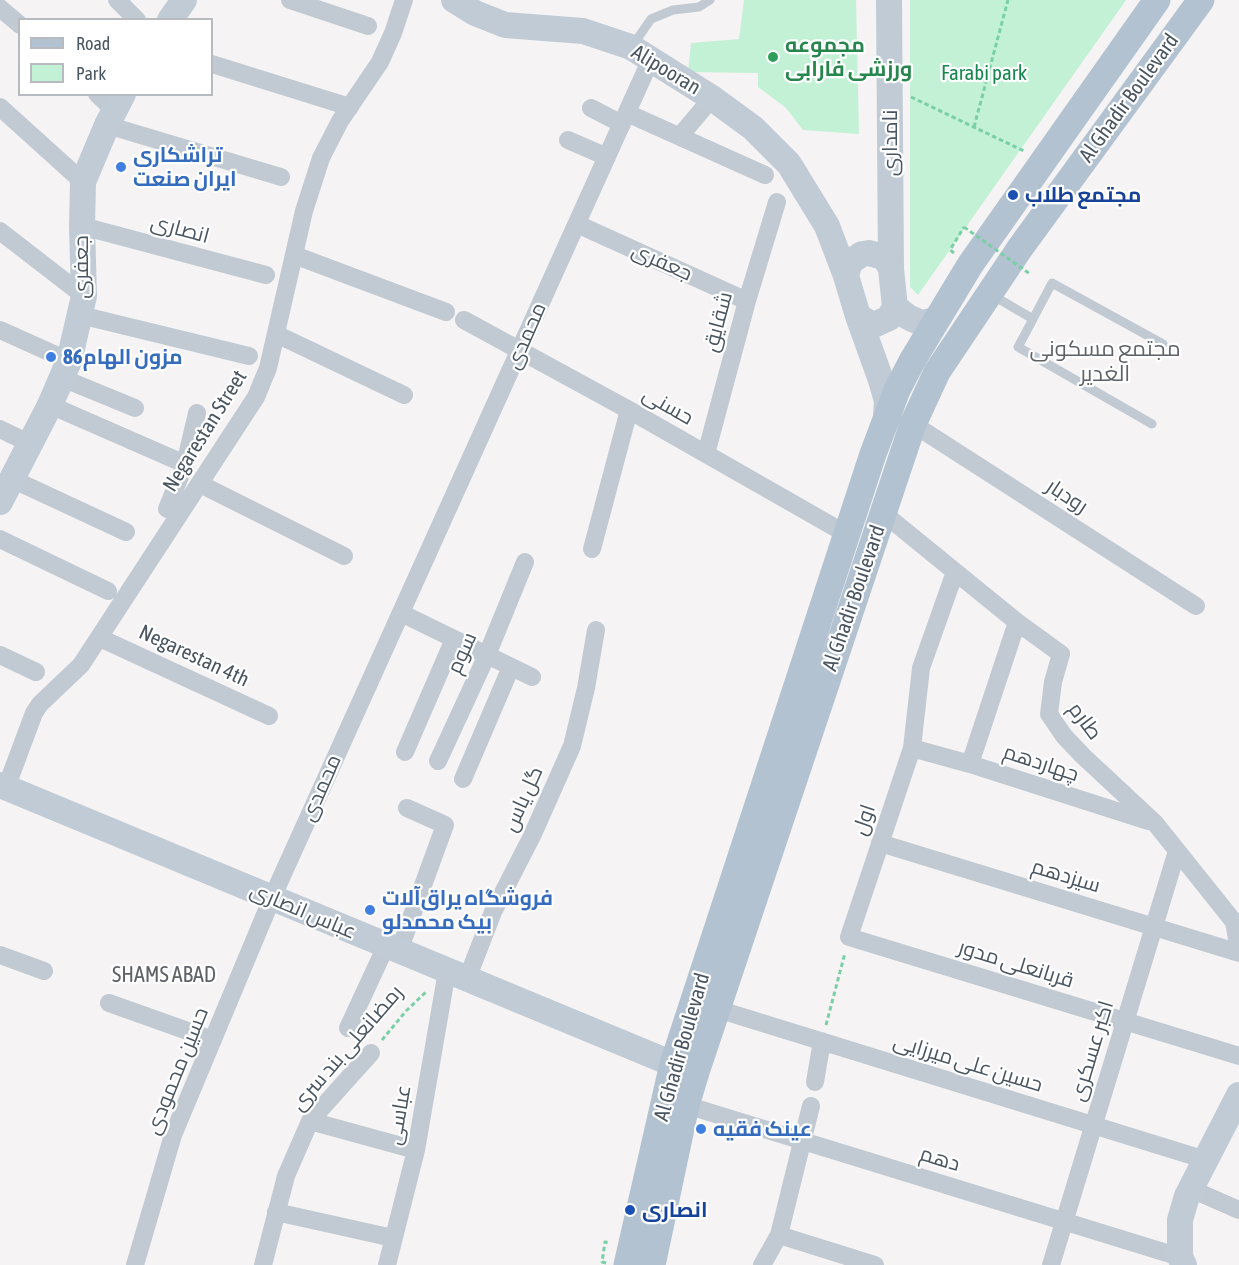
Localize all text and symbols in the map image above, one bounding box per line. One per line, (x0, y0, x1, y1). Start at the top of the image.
legend (18, 18, 213, 96)
street label: Al Ghadir Boulevard (1074, 29, 1184, 167)
place label: مجموعه ورزشی فارابی (785, 32, 912, 82)
text: Road (76, 33, 110, 54)
street label: Alipooran (627, 40, 705, 100)
marker: مجموعه ورزشی فارابی (766, 50, 780, 64)
park label: Farabi park (941, 60, 1027, 86)
text: Park (76, 63, 106, 84)
street label: نامداری (877, 110, 903, 176)
place label: تراشکاری ایران صنعت (133, 142, 236, 192)
marker: تراشکاری ایران صنعت (114, 160, 128, 174)
place label: مجتمع طلاب (1025, 182, 1141, 208)
marker: مجتمع طلاب (1006, 188, 1020, 202)
street label: انصاری (148, 209, 212, 249)
street label: جعفری (68, 235, 94, 299)
street label: جعفری (628, 238, 696, 286)
street label: شقایق (698, 289, 738, 355)
street label: محمدی (500, 299, 552, 373)
district label: مجتمع مسکونی الغدیر (1029, 336, 1181, 388)
place label: مزون الهام86 (63, 344, 183, 370)
marker: مزون الهام86 (44, 350, 58, 364)
street label: Negarestan Street (158, 366, 252, 496)
street label: حسنی (638, 381, 698, 431)
street label: رودبار (1042, 473, 1092, 519)
street label: Al Ghadir Boulevard (817, 522, 891, 674)
street label: Negarestan 4th (135, 620, 253, 692)
street label: سوم (442, 628, 482, 678)
street label: طارم (1063, 697, 1107, 745)
street label: چهاردهم (1000, 739, 1082, 787)
street label: محمدی (295, 751, 347, 825)
street label: گل یاس (497, 762, 549, 836)
street label: اول (847, 801, 881, 839)
street label: سیزدهم (1029, 854, 1103, 898)
street label: عباس انصاری (246, 877, 360, 945)
place label: فروشگاه یراق‌آلات بیک محمدلو (382, 885, 553, 935)
marker: فروشگاه یراق‌آلات بیک محمدلو (363, 903, 377, 917)
street label: قربانعلی مدور (955, 934, 1077, 994)
district label: SHAMS ABAD (104, 962, 224, 988)
street label: Al Ghadir Boulevard (649, 970, 715, 1124)
street label: رمضانعلی بند سری (286, 980, 408, 1116)
street label: اکبر عسکری (1065, 998, 1119, 1104)
street label: حسین محمودی (140, 1004, 214, 1138)
street label: حسین علی میرزایی (890, 1028, 1046, 1098)
street label: عباسی (381, 1083, 417, 1147)
place label: عینک فقیه (713, 1116, 812, 1142)
marker: عینک فقیه (694, 1122, 708, 1136)
street label: دهم (917, 1141, 963, 1177)
place label: انصاری (642, 1197, 707, 1223)
marker: انصاری (623, 1203, 637, 1217)

